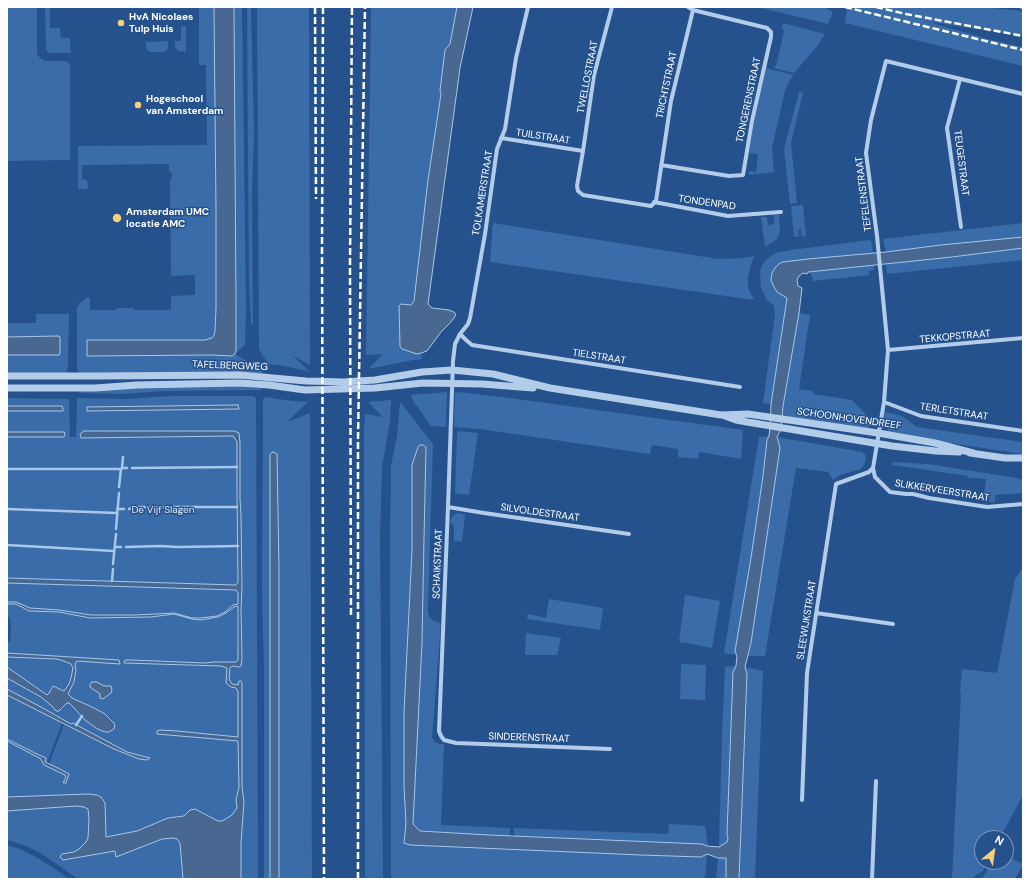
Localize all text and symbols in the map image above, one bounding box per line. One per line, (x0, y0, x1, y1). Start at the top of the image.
place label: HvA Nicolaes Tulp Huis (129, 11, 193, 34)
marker: HvA Nicolaes Tulp Huis (116, 18, 126, 28)
street label: TWELLOSTRAAT (575, 40, 601, 114)
street label: TRICHTSTRAAT (654, 50, 680, 120)
street label: TONGERENSTRAAT (734, 56, 764, 144)
place label: Hogeschool van Amsterdam (146, 93, 223, 116)
marker: Hogeschool van Amsterdam (133, 100, 143, 110)
street label: TUILSTRAAT (515, 127, 571, 147)
street label: TEUGESTRAAT (951, 129, 971, 197)
street label: TOLKAMERSTRAAT (470, 150, 496, 236)
street label: TEFELENSTRAAT (853, 156, 875, 232)
street label: TONDENPAD (678, 193, 736, 213)
place label: Amsterdam UMC locatie AMC (126, 206, 209, 230)
marker: Amsterdam UMC locatie AMC (111, 212, 123, 224)
street label: TEKKOPSTRAAT (919, 328, 991, 346)
street label: TIELSTRAAT (571, 347, 627, 367)
street label: TAFELBERGWEG (192, 359, 268, 373)
street label: TERLETSTRAAT (919, 401, 989, 423)
street label: SCHOONHOVENDREEF (796, 406, 902, 432)
street label: SLIKKERVEERSTRAAT (894, 478, 990, 504)
street label: SILVOLDESTRAAT (500, 502, 580, 524)
park label: De Vijf Slagen (131, 504, 195, 516)
street label: SCHAIKSTRAAT (431, 529, 445, 599)
street label: SLEEWIJKSTRAAT (795, 579, 819, 661)
street label: SINDERENSTRAAT (488, 731, 570, 745)
north arrow (974, 830, 1014, 870)
text: N (992, 832, 1006, 848)

